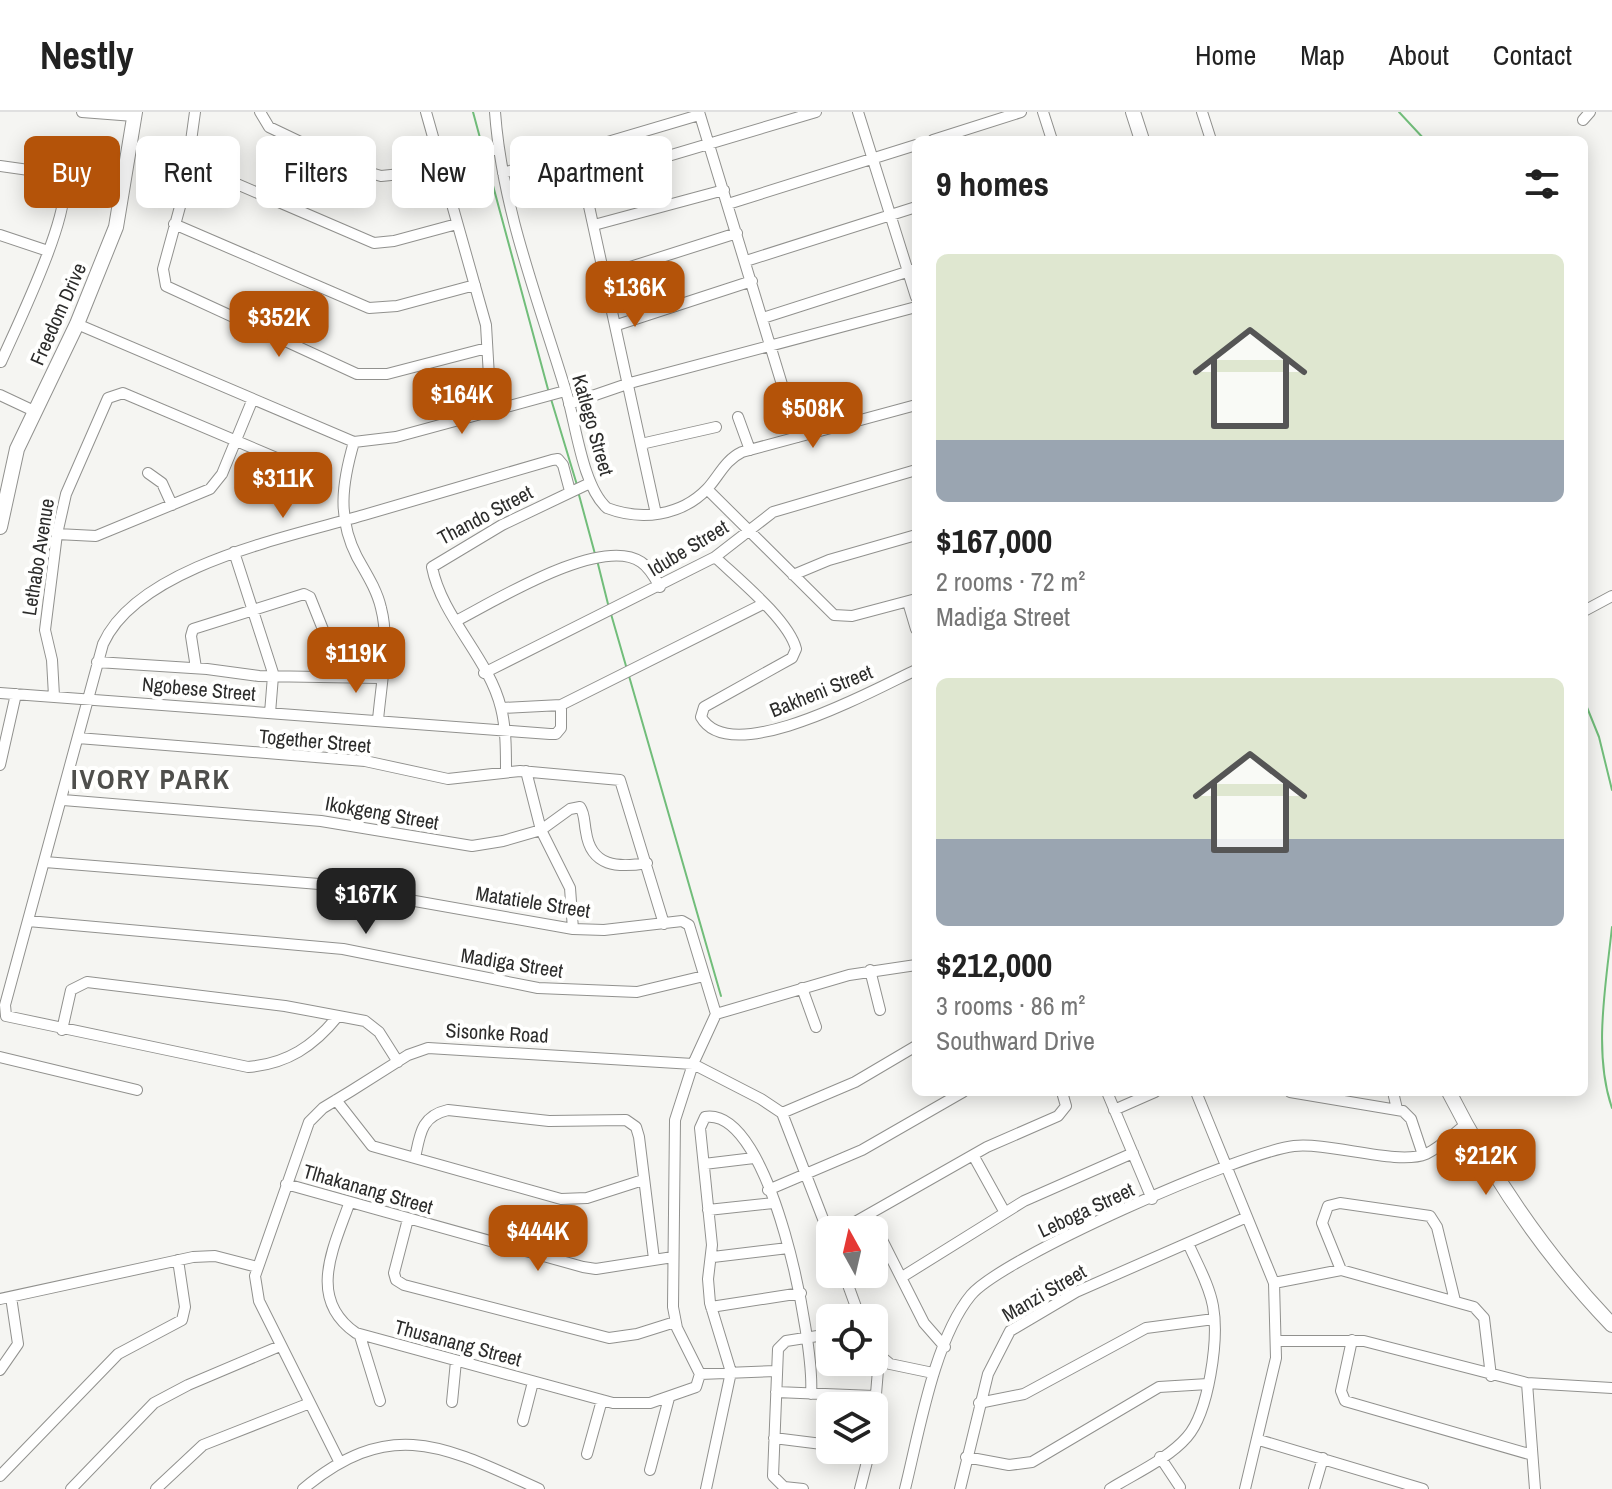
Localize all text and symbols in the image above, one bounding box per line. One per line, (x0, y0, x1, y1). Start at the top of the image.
text: Nestly (40, 30, 134, 81)
text: Home (1195, 36, 1256, 74)
text: Map (1300, 36, 1345, 74)
text: About (1389, 36, 1449, 74)
text: Contact (1493, 36, 1572, 74)
chip: Buy (24, 136, 120, 208)
chip: Rent (136, 136, 240, 208)
chip: Filters (256, 136, 376, 208)
chip: New (392, 136, 494, 208)
chip: Apartment (510, 136, 672, 208)
text: 9 homes (936, 161, 1049, 207)
icon: filters (1520, 162, 1564, 206)
street label: Freedom Drive (23, 258, 92, 369)
pin: $136K (579, 261, 691, 329)
text: $136K (604, 269, 666, 304)
pin: $352K (223, 291, 335, 359)
text: $352K (248, 299, 310, 334)
icon: home (1178, 306, 1322, 450)
pin: $164K (406, 368, 518, 436)
street label: Katlego Street (566, 371, 621, 479)
text: $164K (431, 376, 493, 411)
pin: $508K (757, 382, 869, 450)
text: $508K (782, 390, 844, 425)
pin: $311K (227, 452, 339, 520)
text: $311K (252, 460, 314, 495)
street label: Thando Street (433, 478, 537, 551)
street label: Lethabo Avenue (15, 496, 60, 617)
street label: Idube Street (642, 513, 733, 582)
text: $167,000 (936, 518, 1052, 564)
text: 2 rooms · 72 m² (936, 564, 1085, 599)
text: Madiga Street (936, 599, 1070, 634)
pin: $119K (300, 627, 412, 695)
text: $119K (325, 635, 387, 670)
street label: Bakheni Street (765, 658, 877, 723)
street label: Ngobese Street (141, 670, 257, 707)
street label: Together Street (258, 722, 373, 759)
icon: home (1178, 730, 1322, 874)
district label: IVORY PARK (71, 760, 231, 798)
street label: Ikokgeng Street (323, 789, 441, 836)
pin: $167K (310, 868, 422, 936)
text: $167K (335, 876, 397, 911)
street label: Matatiele Street (474, 879, 593, 924)
street label: Madiga Street (459, 941, 565, 984)
text: $212,000 (936, 942, 1052, 988)
text: 3 rooms · 86 m² (936, 988, 1085, 1023)
street label: Sisonke Road (445, 1016, 549, 1049)
text: Southward Drive (936, 1023, 1095, 1058)
pin: $212K (1430, 1129, 1542, 1197)
text: $212K (1455, 1137, 1517, 1172)
street label: Tlhakanang Street (300, 1157, 437, 1220)
street label: Leboga Street (1033, 1175, 1139, 1244)
pin: $444K (482, 1205, 594, 1273)
text: $444K (507, 1213, 569, 1248)
north arrow (816, 1216, 888, 1288)
map controls (816, 1216, 888, 1464)
street label: Manzi Street (997, 1257, 1091, 1328)
button: locate (816, 1304, 888, 1376)
street label: Thusanang Street (392, 1313, 525, 1373)
button: layers (816, 1392, 888, 1464)

